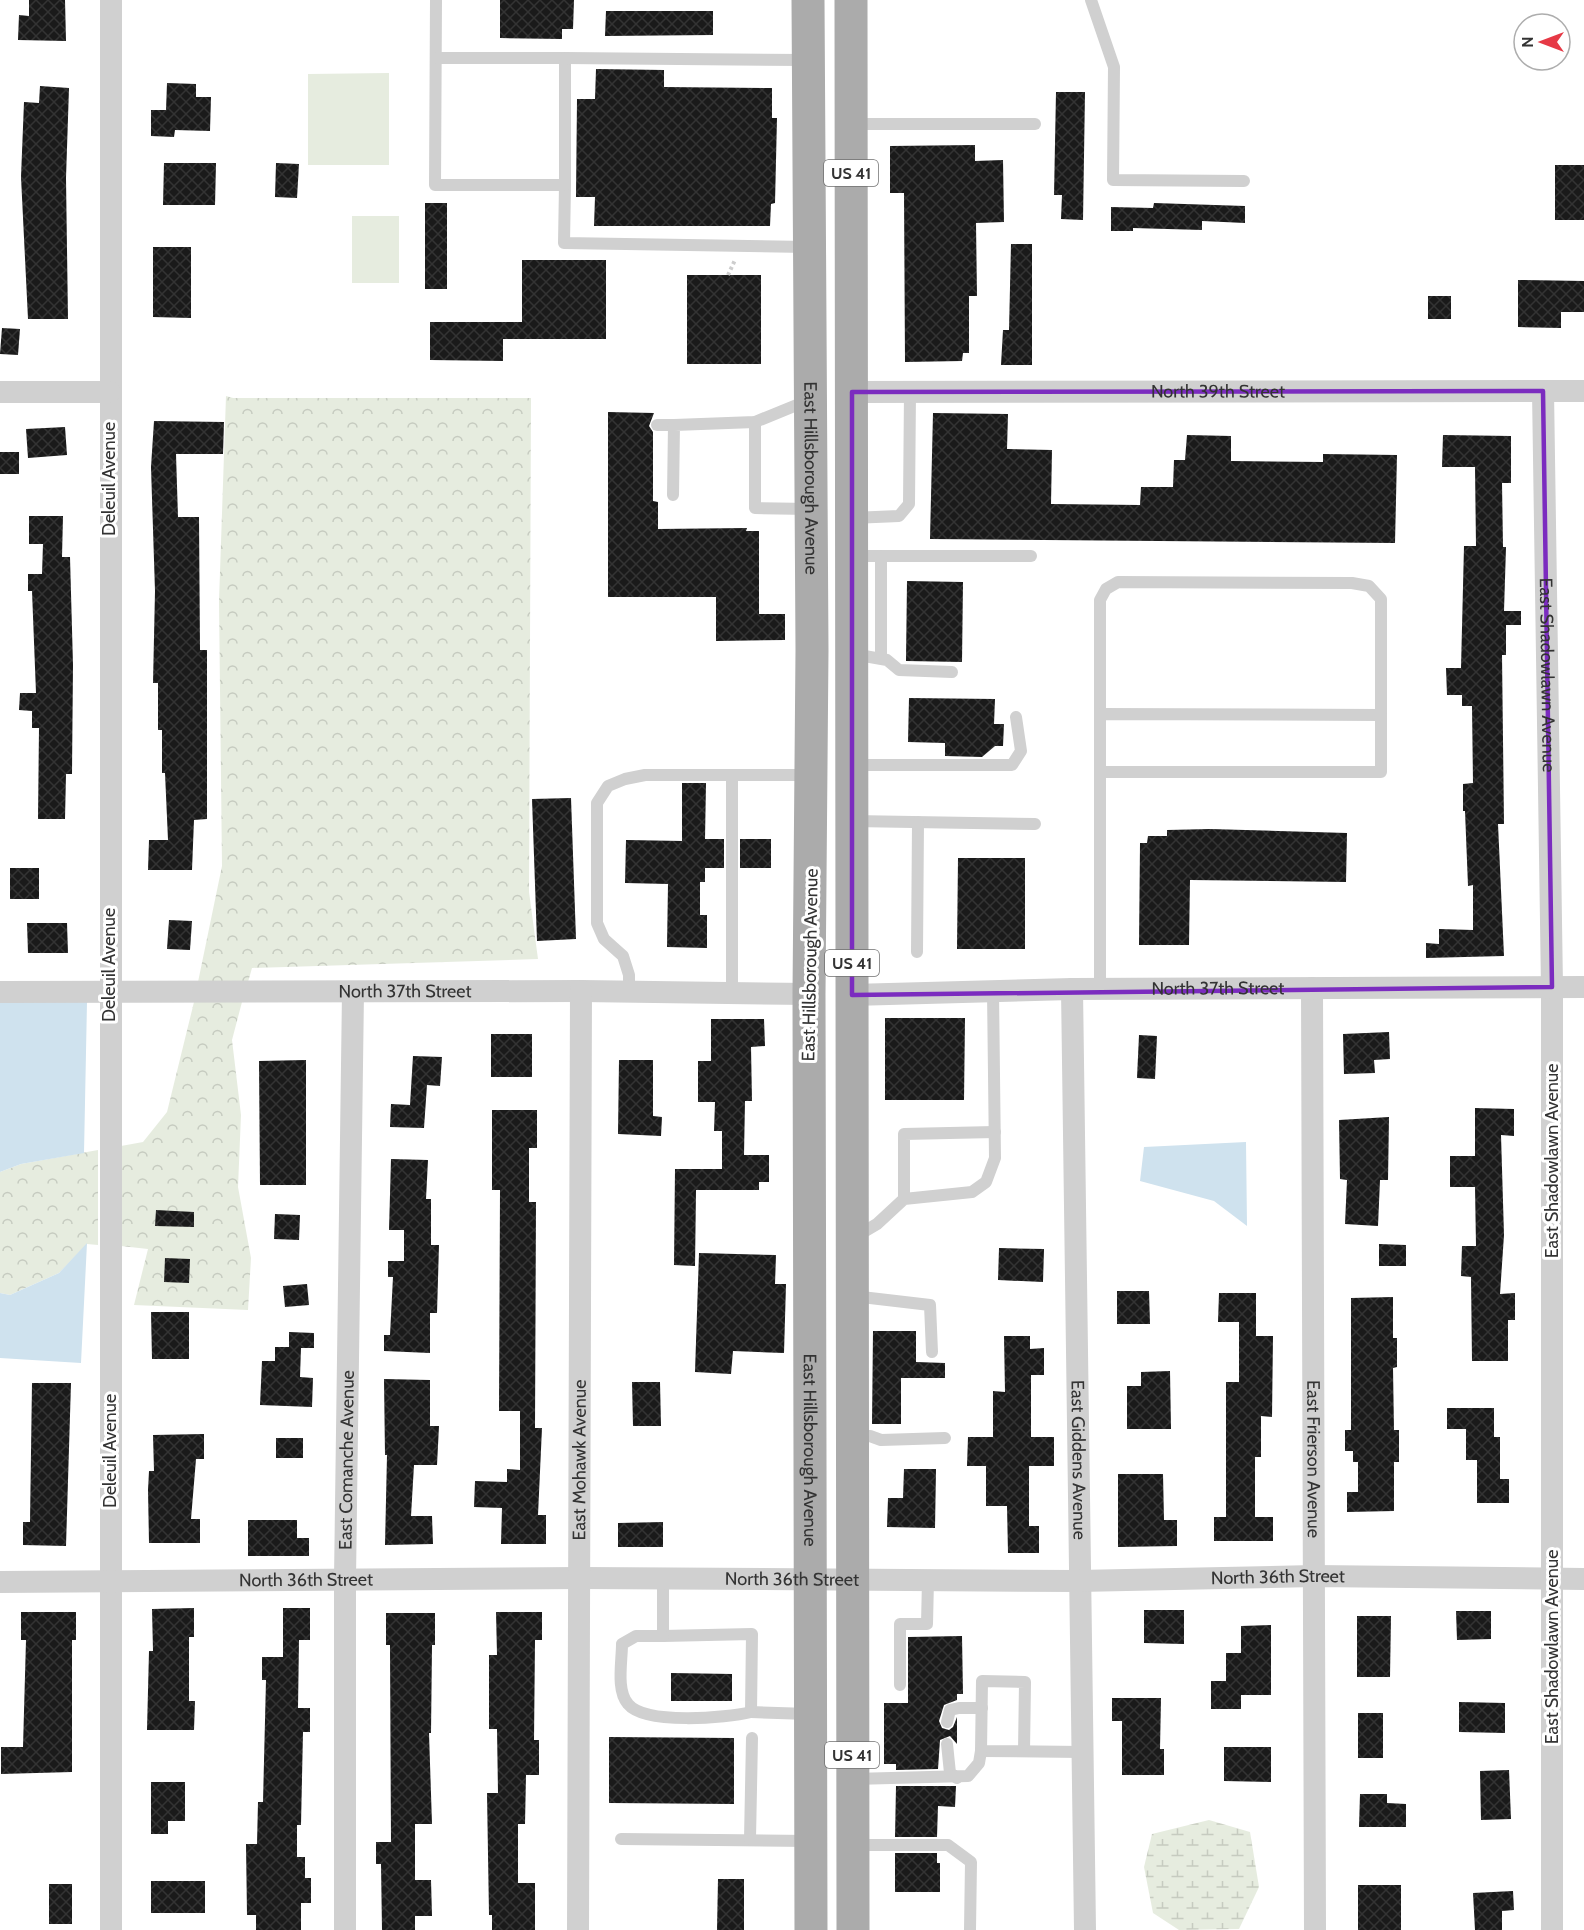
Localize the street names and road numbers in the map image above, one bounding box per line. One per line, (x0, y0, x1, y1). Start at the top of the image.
road number: US 41 (824, 160, 878, 186)
street label: North 39th Street (1151, 380, 1285, 403)
street label: East Hillsborough Avenue (799, 381, 823, 575)
street label: Deleuil Avenue (98, 422, 120, 536)
street label: East Shadowlawn Avenue (1535, 577, 1560, 773)
street label: East Hillsborough Avenue (797, 868, 823, 1062)
street label: Deleuil Avenue (98, 908, 120, 1022)
road number: US 41 (825, 950, 879, 976)
street label: North 37th Street (1151, 977, 1284, 1000)
street label: North 37th Street (338, 980, 472, 1002)
street label: East Shadowlawn Avenue (1541, 1064, 1563, 1258)
street label: East Hillsborough Avenue (799, 1353, 821, 1547)
street label: East Comanche Avenue (334, 1370, 359, 1550)
street label: East Mohawk Avenue (568, 1379, 591, 1541)
street label: East Giddens Avenue (1066, 1380, 1091, 1540)
street label: East Frierson Avenue (1302, 1380, 1325, 1538)
street label: Deleuil Avenue (99, 1394, 121, 1508)
street label: East Shadowlawn Avenue (1541, 1550, 1563, 1744)
street label: North 36th Street (1211, 1565, 1345, 1589)
street label: North 36th Street (239, 1568, 373, 1591)
street label: North 36th Street (725, 1568, 859, 1591)
road number: US 41 (825, 1742, 879, 1768)

